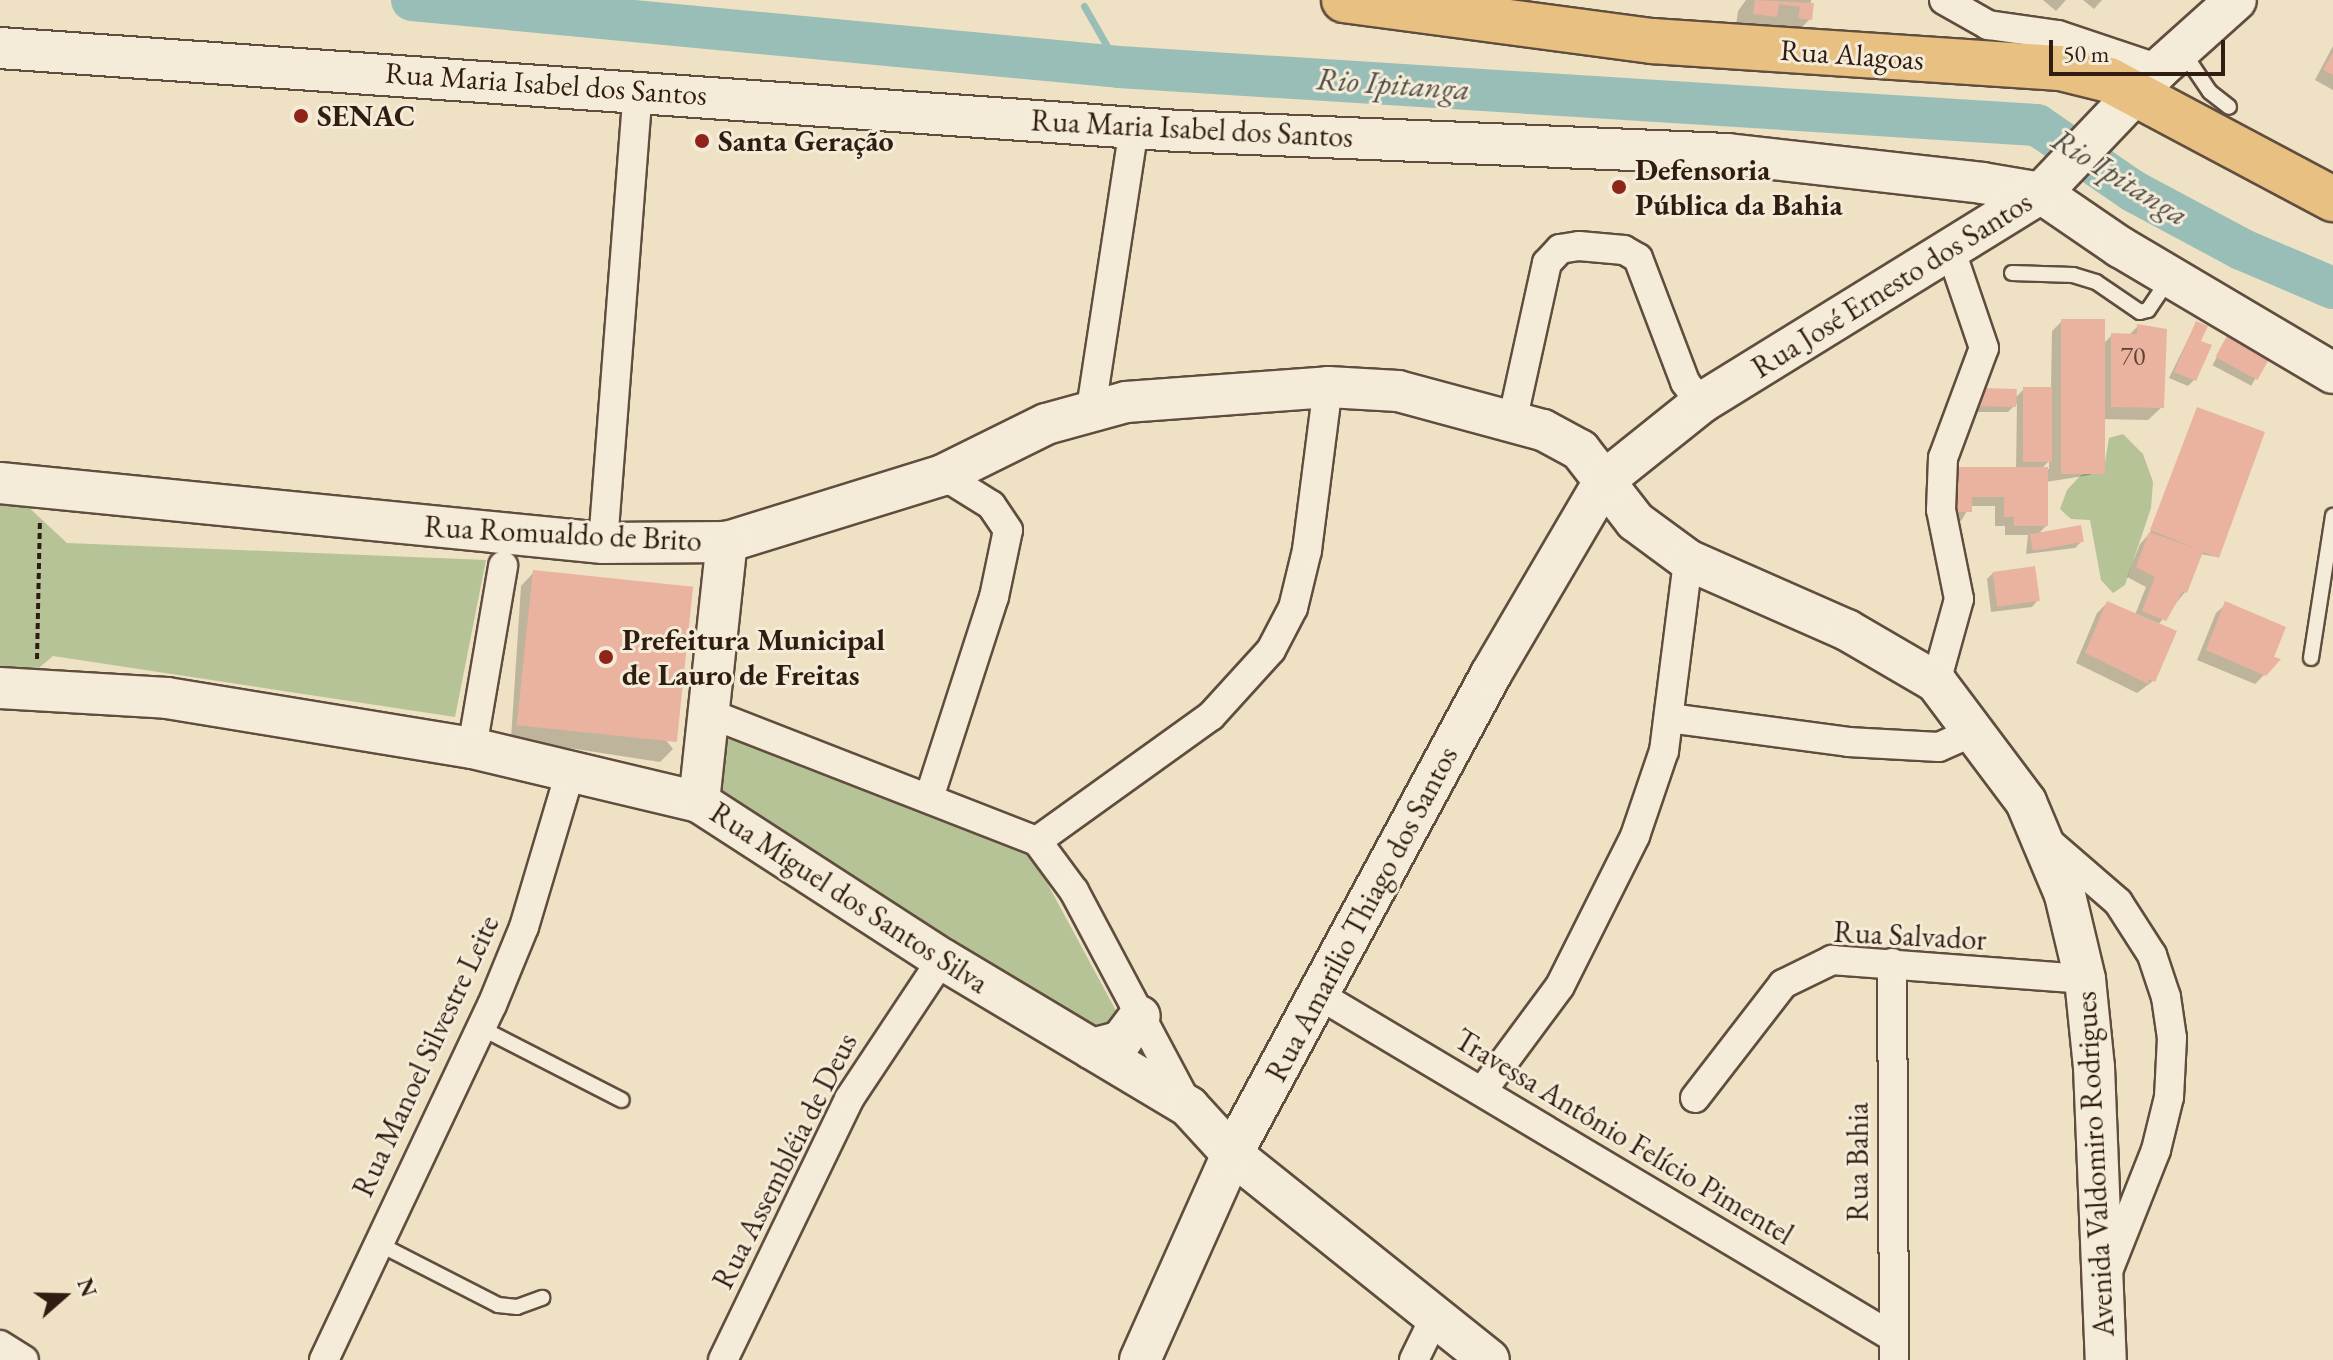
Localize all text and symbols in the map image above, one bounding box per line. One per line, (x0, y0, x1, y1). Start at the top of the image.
scale bar (2053, 24, 2229, 74)
street label: Rua Alagoas (1779, 32, 1925, 78)
text: 50 m (2063, 38, 2110, 69)
street label: Rua Maria Isabel dos Santos (384, 55, 708, 113)
water label: Rio Ipitanga (1315, 59, 1471, 109)
place label: SENAC (317, 98, 415, 134)
street label: Rua Maria Isabel dos Santos (1030, 103, 1354, 155)
marker: SENAC (292, 107, 310, 125)
water label: Rio Ipitanga (2045, 120, 2195, 234)
place label: Santa Geração (718, 123, 894, 159)
marker: Santa Geração (693, 132, 711, 150)
place label: Defensoria Pública da Bahia (1635, 152, 1843, 222)
marker: Defensoria Pública da Bahia (1610, 178, 1628, 196)
street label: Rua José Ernesto dos Santos (1745, 184, 2039, 386)
house number: 70 (2121, 341, 2145, 373)
street label: Rua Romualdo de Brito (423, 509, 703, 559)
place label: Prefeitura Municipal de Lauro de Freitas (622, 622, 885, 692)
marker: Prefeitura Municipal de Lauro de Freitas (597, 648, 615, 666)
street label: Rua Amarilio Thiago dos Santos (1258, 740, 1466, 1088)
street label: Rua Miguel dos Santos Silva (703, 795, 995, 1001)
street label: Rua Manoel Silvestre Leite (345, 910, 507, 1202)
street label: Rua Salvador (1833, 914, 1987, 958)
street label: Avenida Valdomiro Rodrigues (2068, 990, 2122, 1338)
street label: Travessa Antônio Felício Pimentel (1448, 1021, 1800, 1253)
street label: Rua Assembléia de Deus (705, 1027, 865, 1295)
street label: Rua Bahia (1840, 1102, 1876, 1222)
north arrow (24, 1256, 104, 1336)
text: N (70, 1274, 104, 1301)

